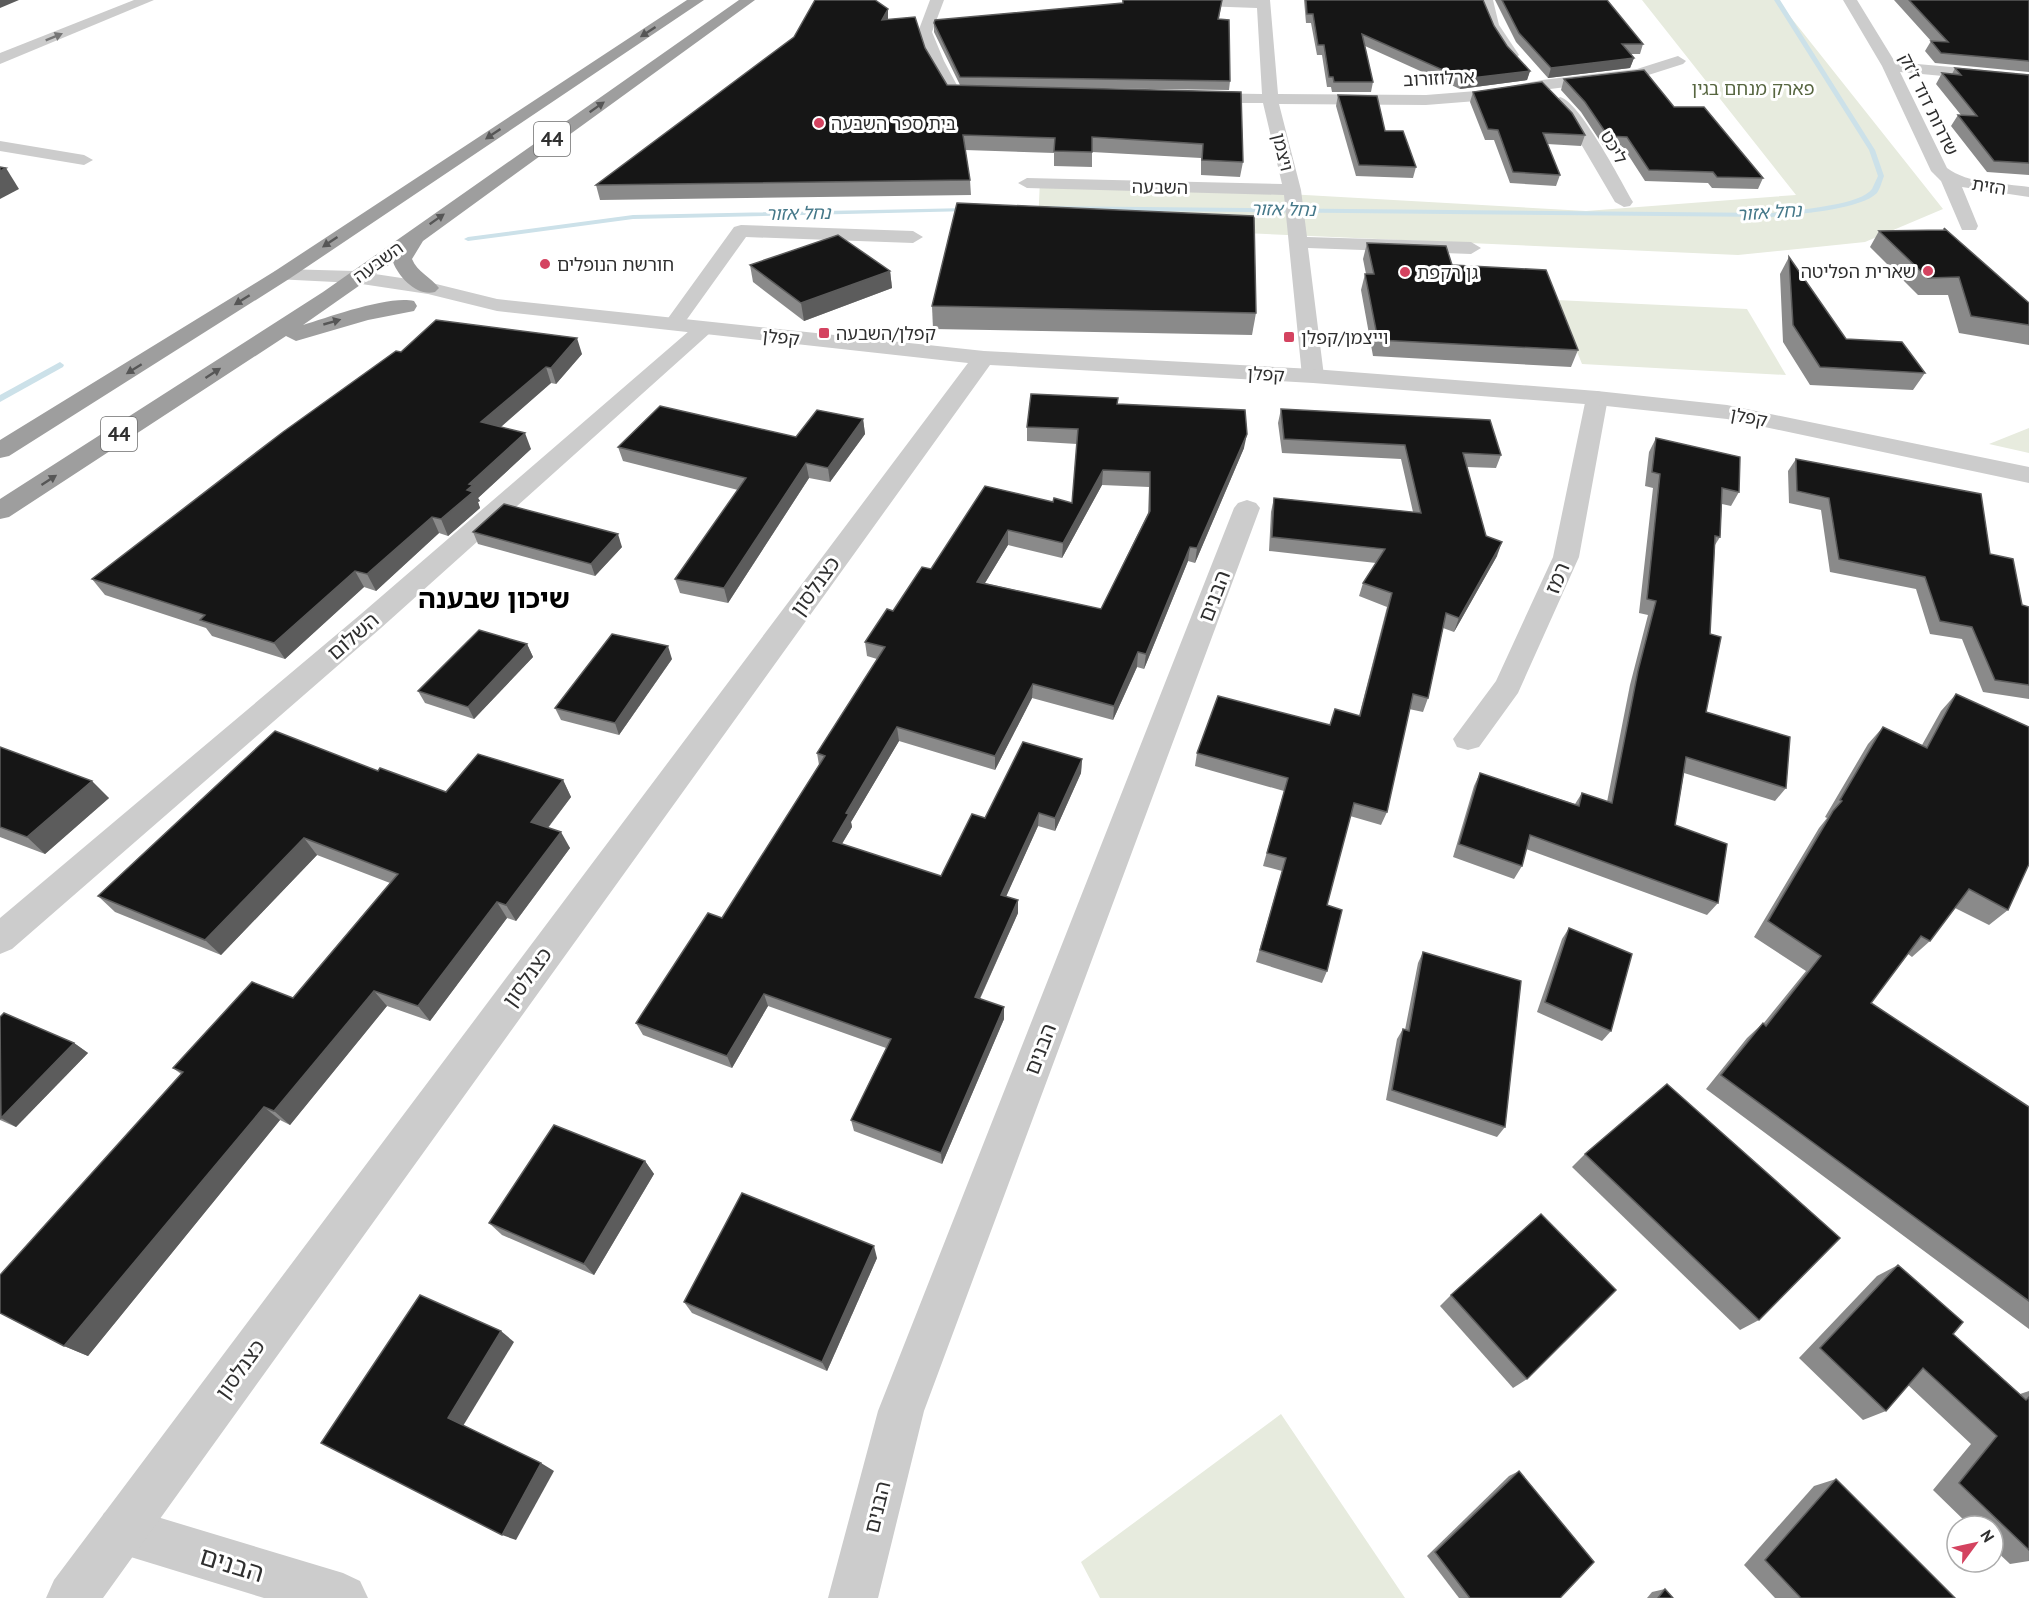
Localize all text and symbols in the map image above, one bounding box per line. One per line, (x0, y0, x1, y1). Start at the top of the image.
one-way arrow (640, 26, 656, 37)
one-way arrow (46, 32, 64, 42)
street label: שדרות דוד ז'זק (1894, 49, 1964, 159)
street label: ארלוזורוב (1403, 65, 1475, 91)
park label: פארק מנחם בגין (1691, 77, 1815, 100)
one-way arrow (588, 101, 604, 113)
place label: בית ספר השבעה (831, 112, 956, 135)
marker: בית ספר השבעה (812, 116, 826, 130)
road number: 44 (534, 122, 570, 156)
street label: ליכט (1595, 126, 1633, 168)
one-way arrow (484, 129, 501, 140)
street label: ויצמן (1267, 131, 1299, 173)
street label: הזית (1970, 172, 2008, 200)
street label: השבעה (1132, 175, 1188, 199)
water label: נחל אזור (1250, 197, 1317, 221)
water label: נחל אזור (1736, 198, 1803, 226)
water label: נחל אזור (765, 201, 832, 225)
one-way arrow (429, 213, 445, 225)
street label: השבעה (348, 236, 408, 288)
one-way arrow (322, 237, 339, 248)
place label: חורשת הנופלים (557, 253, 674, 276)
marker: חורשת הנופלים (538, 257, 552, 271)
place label: שארית הפליטה (1801, 260, 1916, 283)
place label: גן רקפת (1417, 261, 1479, 284)
marker: שארית הפליטה (1921, 264, 1935, 278)
marker: גן רקפת (1398, 265, 1412, 279)
one-way arrow (233, 295, 250, 306)
one-way arrow (324, 317, 342, 326)
place label: קפלן/השבעה (836, 322, 936, 345)
street label: קפלן (761, 324, 801, 350)
marker: קפלן/השבעה (817, 326, 831, 340)
place label: וייצמן/קפלן (1301, 326, 1389, 349)
marker: וייצמן/קפלן (1282, 330, 1296, 344)
street label: קפלן (1247, 362, 1285, 386)
one-way arrow (126, 363, 143, 374)
one-way arrow (205, 368, 221, 379)
street label: קפלן (1728, 402, 1770, 432)
road number: 44 (101, 417, 137, 451)
one-way arrow (41, 474, 57, 485)
street label: כצנלסון (784, 551, 846, 621)
street label: רמז (1538, 558, 1576, 598)
street label: הבנים (1192, 567, 1236, 625)
district label: שיכון שבענה (418, 581, 570, 615)
street label: השלום (322, 606, 384, 666)
street label: כצנלסון (496, 942, 558, 1012)
street label: הבנים (1018, 1020, 1062, 1078)
street label: כצנלסון (209, 1334, 271, 1404)
street label: הבנים (858, 1478, 896, 1536)
north arrow (1945, 1514, 2005, 1574)
text: N (1976, 1526, 1999, 1546)
street label: הבנים (196, 1539, 268, 1589)

